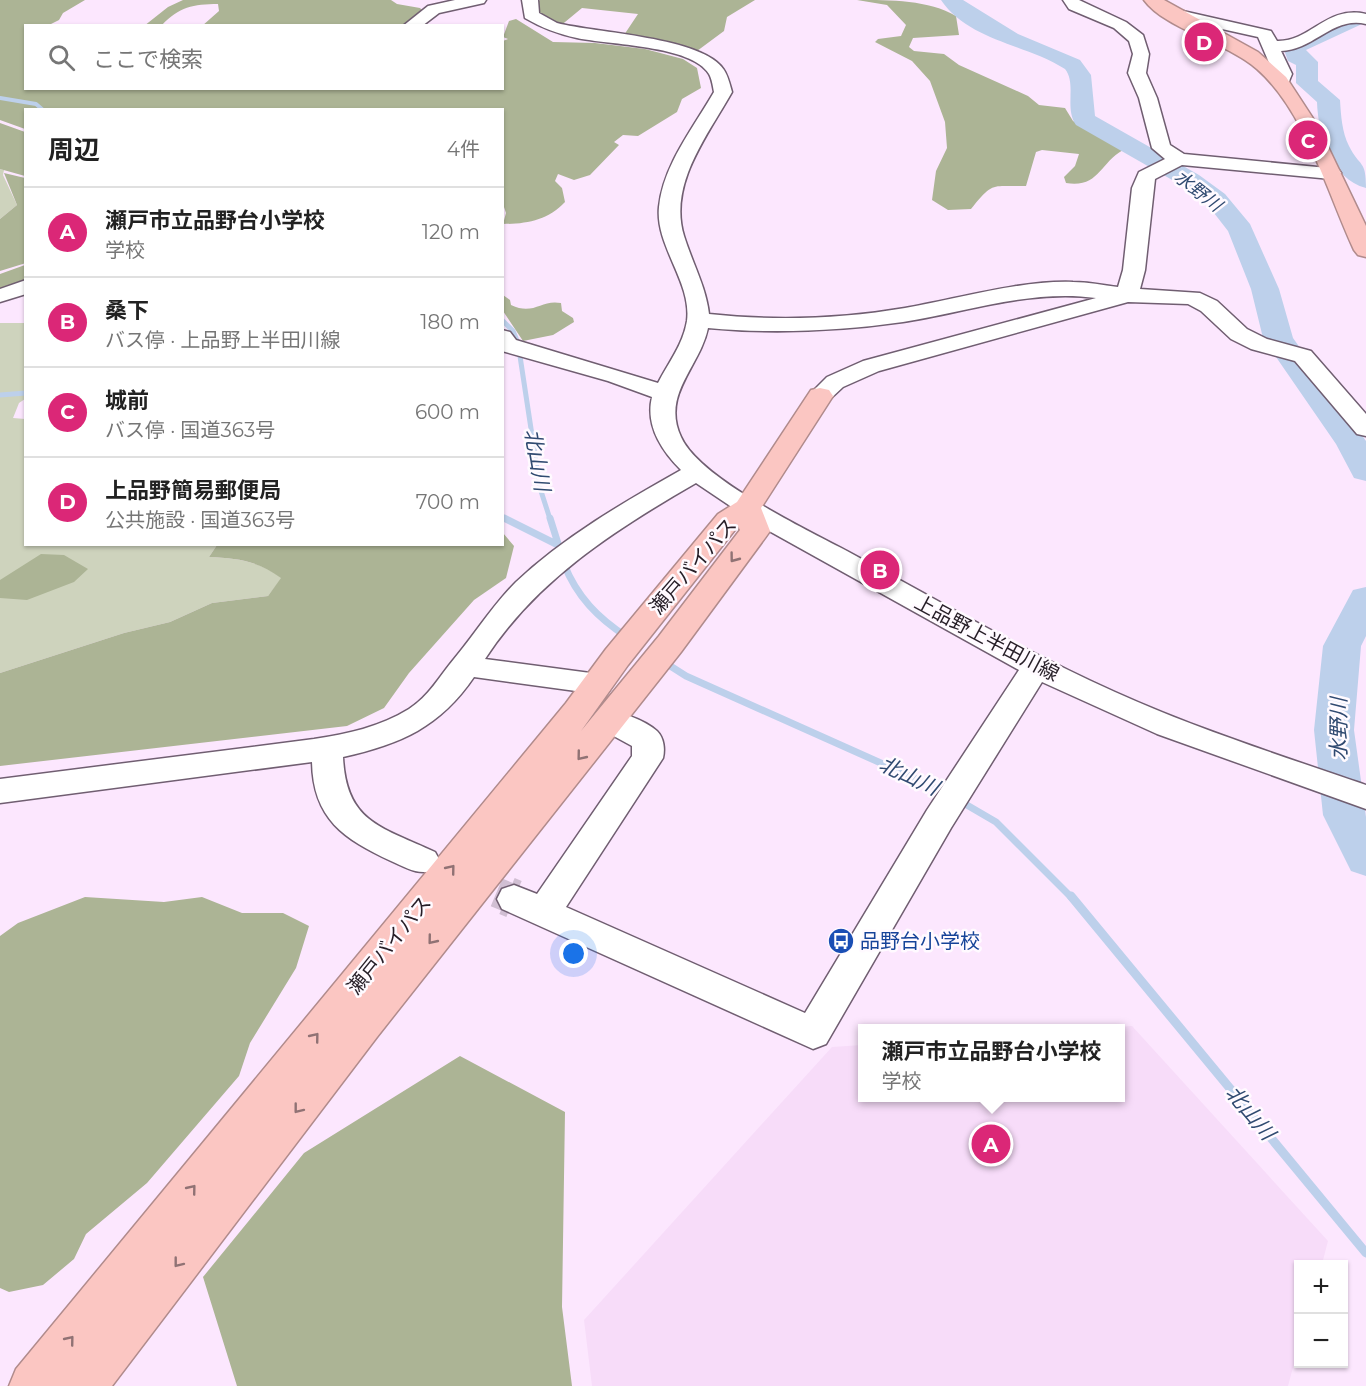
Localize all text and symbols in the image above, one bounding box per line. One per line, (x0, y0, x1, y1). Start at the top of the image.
pin: D (1184, 20, 1224, 64)
search box (24, 24, 504, 90)
icon: search (45, 41, 78, 74)
text: ここで検索 (93, 46, 203, 73)
pin: C (1288, 118, 1328, 162)
text: 周辺 (48, 134, 100, 166)
text: 4件 (447, 137, 480, 161)
water label: 水野川 (1170, 166, 1228, 218)
text: 瀬戸市立品野台小学校 (105, 207, 325, 234)
text: A (60, 220, 75, 244)
text: 120 m (422, 220, 480, 244)
text: 学校 (105, 238, 145, 262)
text: 桑下 (105, 297, 149, 324)
text: B (60, 310, 75, 334)
text: 180 m (420, 310, 480, 334)
text: バス停 · 上品野上半田川線 (105, 328, 341, 352)
text: 城前 (105, 387, 149, 414)
text: C (60, 400, 75, 424)
text: 600 m (415, 400, 480, 424)
text: バス停 · 国道363号 (105, 418, 275, 442)
water label: 北山川 (520, 427, 556, 495)
text: 上品野簡易郵便局 (105, 477, 281, 504)
text: D (59, 490, 76, 514)
text: 700 m (416, 490, 480, 514)
text: 公共施設 · 国道363号 (105, 508, 295, 532)
street label: 瀬戸バイパス (645, 513, 741, 619)
pin: B (860, 548, 900, 592)
one-way arrow (731, 552, 742, 563)
street label: 上品野上半田川線 (911, 590, 1063, 686)
water label: 水野川 (1326, 696, 1351, 761)
one-way arrow (577, 749, 588, 760)
water label: 北山川 (875, 751, 945, 801)
one-way arrow (443, 865, 454, 876)
street label: 瀬戸バイパス (342, 891, 436, 999)
bus stop icon: 品野台小学校 (826, 926, 856, 956)
place label: 品野台小学校 (860, 929, 980, 953)
one-way arrow (428, 933, 439, 944)
your location (559, 939, 588, 968)
popup (858, 1024, 1125, 1102)
one-way arrow (308, 1033, 319, 1044)
text: 瀬戸市立品野台小学校 (881, 1038, 1102, 1065)
text: 学校 (881, 1069, 921, 1093)
water label: 北山川 (1221, 1081, 1281, 1146)
one-way arrow (294, 1103, 305, 1114)
pin: A (972, 1122, 1010, 1166)
one-way arrow (185, 1185, 196, 1196)
one-way arrow (174, 1256, 185, 1267)
map controls (1294, 1260, 1348, 1368)
button: + (1294, 1260, 1348, 1314)
button: − (1294, 1314, 1348, 1368)
one-way arrow (63, 1336, 74, 1347)

